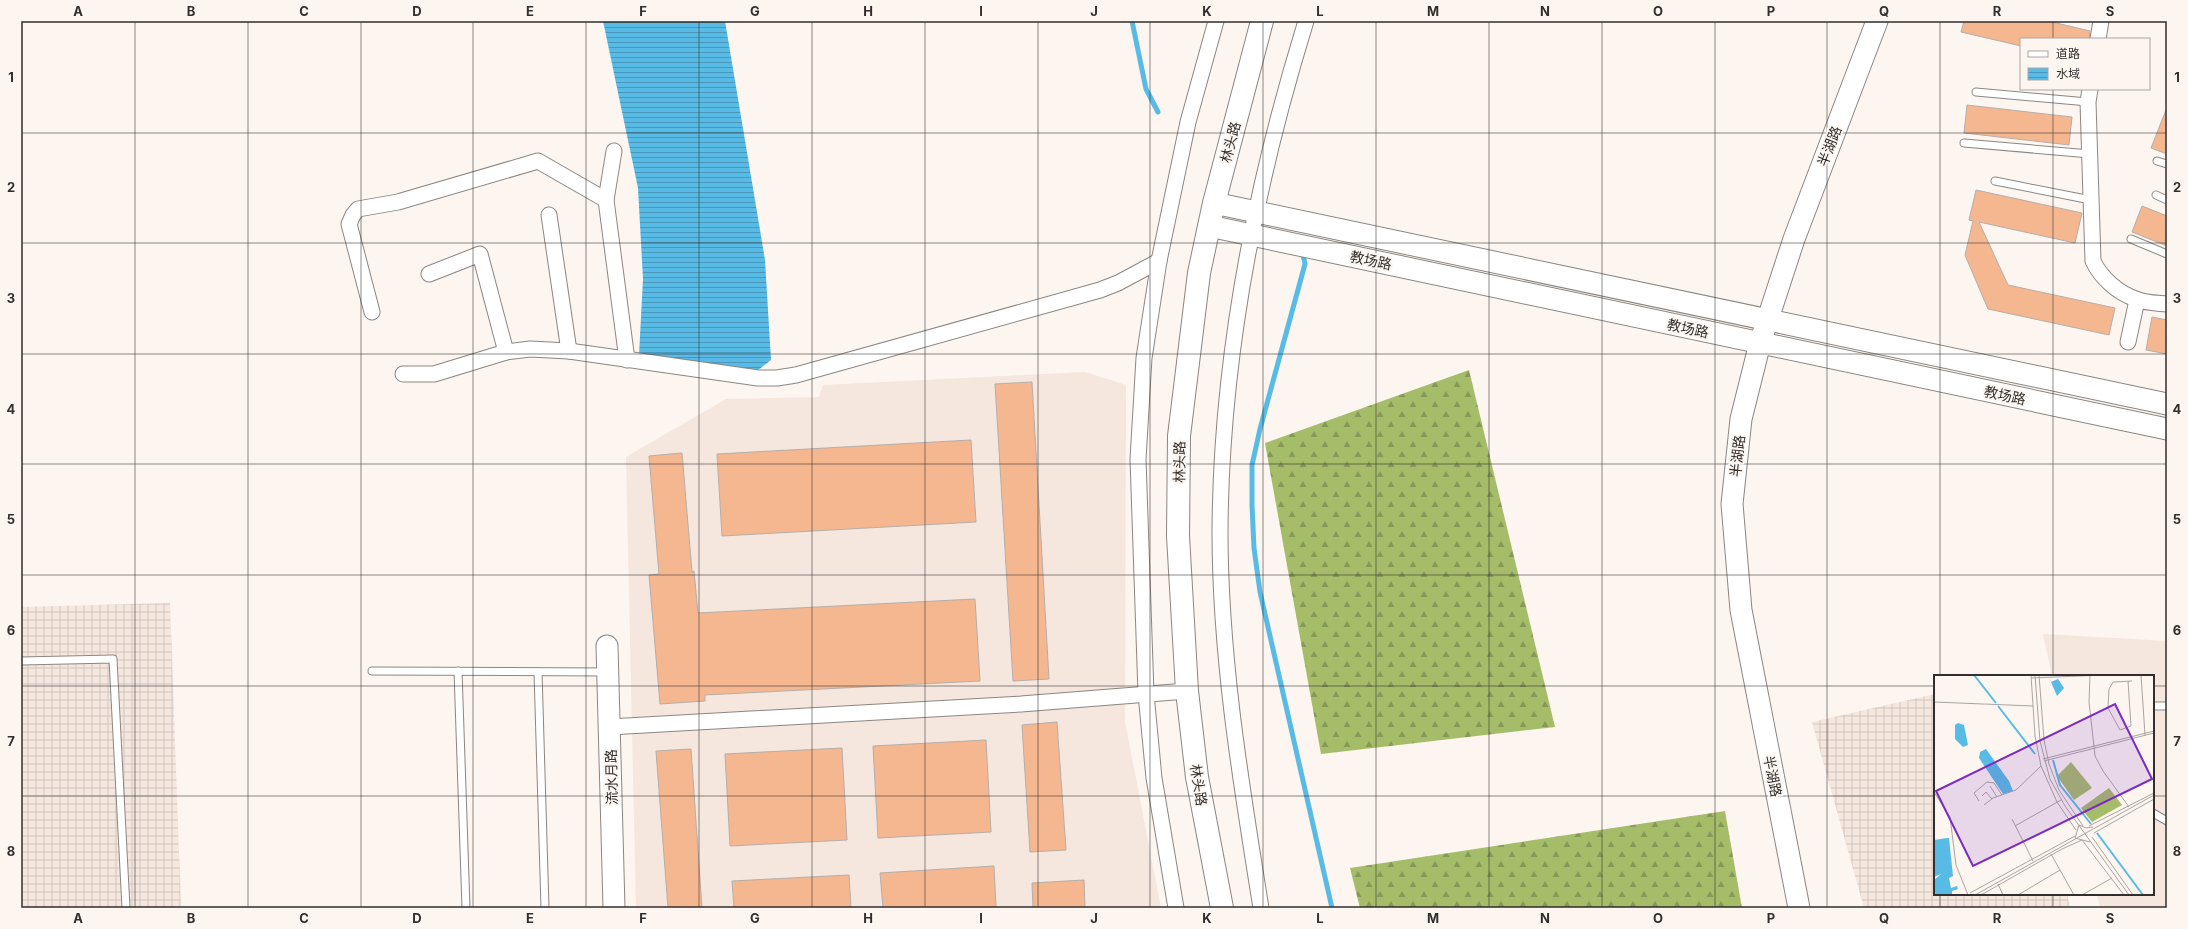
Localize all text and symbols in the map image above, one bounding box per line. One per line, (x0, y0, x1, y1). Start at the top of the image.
text: A (73, 3, 83, 19)
text: B (187, 3, 196, 19)
text: C (299, 3, 309, 19)
text: D (412, 3, 422, 19)
text: E (526, 3, 534, 19)
text: F (639, 3, 647, 19)
text: G (750, 3, 760, 19)
text: H (863, 3, 873, 19)
text: I (979, 3, 983, 19)
text: J (1090, 3, 1098, 19)
text: K (1202, 3, 1212, 19)
text: L (1316, 3, 1324, 19)
text: M (1427, 3, 1439, 19)
text: N (1540, 3, 1550, 19)
text: O (1653, 3, 1663, 19)
text: P (1767, 3, 1775, 19)
text: Q (1879, 3, 1889, 19)
text: R (1993, 3, 2002, 19)
text: S (2106, 3, 2114, 19)
legend (2020, 38, 2150, 90)
text: 道路 (2056, 46, 2080, 61)
text: 水域 (2056, 66, 2080, 81)
text: 1 (8, 69, 14, 85)
text: 1 (2174, 69, 2180, 85)
street label: 林头路 (1216, 120, 1244, 164)
street label: 半湖路 (1814, 123, 1844, 169)
text: 2 (7, 179, 15, 195)
text: 2 (2173, 179, 2181, 195)
street label: 教场路 (1349, 247, 1393, 273)
text: 3 (7, 290, 15, 306)
text: 3 (2173, 290, 2181, 306)
street label: 教场路 (1666, 315, 1710, 341)
street label: 教场路 (1983, 382, 2027, 408)
text: 4 (7, 401, 16, 417)
text: 4 (2173, 401, 2182, 417)
street label: 半湖路 (1726, 434, 1748, 478)
street label: 林头路 (1170, 441, 1188, 483)
text: 5 (7, 511, 15, 527)
text: 5 (2173, 511, 2181, 527)
text: 6 (7, 622, 15, 638)
text: 6 (2173, 622, 2181, 638)
inset map (1934, 675, 2154, 895)
text: 7 (7, 733, 15, 749)
text: 7 (2173, 733, 2181, 749)
street label: 流水月路 (602, 749, 620, 805)
street label: 半湖路 (1761, 754, 1785, 798)
street label: 林头路 (1187, 763, 1211, 807)
text: 8 (7, 843, 15, 859)
text: 8 (2173, 843, 2181, 859)
text: A (73, 910, 83, 926)
text: B (187, 910, 196, 926)
text: C (299, 910, 309, 926)
text: D (412, 910, 422, 926)
text: E (526, 910, 534, 926)
text: F (639, 910, 647, 926)
text: G (750, 910, 760, 926)
text: H (863, 910, 873, 926)
text: I (979, 910, 983, 926)
text: J (1090, 910, 1098, 926)
text: K (1202, 910, 1212, 926)
text: L (1316, 910, 1324, 926)
text: M (1427, 910, 1439, 926)
text: N (1540, 910, 1550, 926)
text: O (1653, 910, 1663, 926)
text: P (1767, 910, 1775, 926)
text: Q (1879, 910, 1889, 926)
text: R (1993, 910, 2002, 926)
text: S (2106, 910, 2114, 926)

